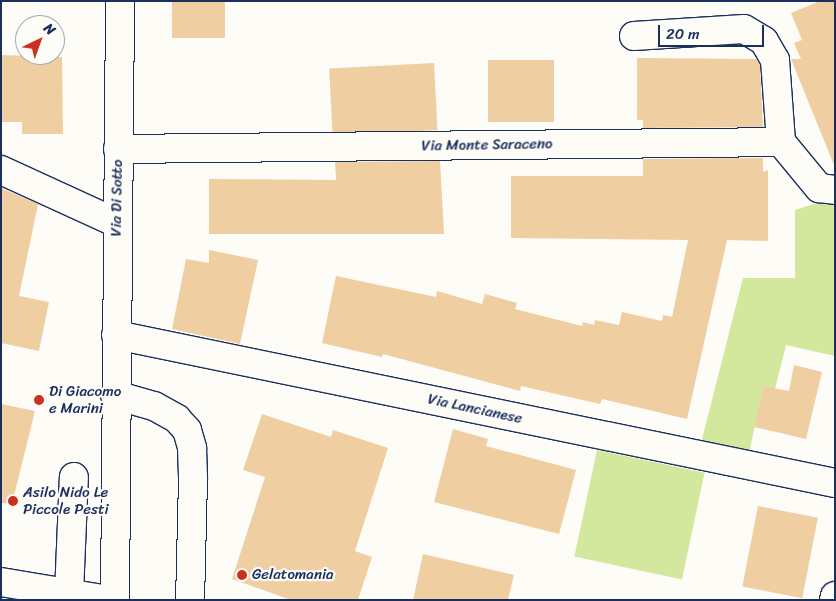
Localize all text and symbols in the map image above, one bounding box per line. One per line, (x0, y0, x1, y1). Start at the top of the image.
north arrow (15, 15, 65, 65)
scale bar (661, 15, 767, 47)
text: N (38, 17, 62, 42)
text: 20 m (666, 21, 700, 47)
street label: Via Monte Saraceno (421, 135, 553, 155)
street label: Via Di Sotto (107, 159, 127, 237)
place label: Di Giacomo e Marini (49, 382, 121, 417)
street label: Via Lancianese (426, 390, 524, 428)
marker: Di Giacomo e Marini (33, 394, 45, 406)
place label: Asilo Nido Le Piccole Pesti (23, 483, 109, 518)
marker: Asilo Nido Le Piccole Pesti (7, 495, 19, 507)
place label: Gelatomania (252, 566, 334, 584)
marker: Gelatomania (236, 569, 248, 581)

